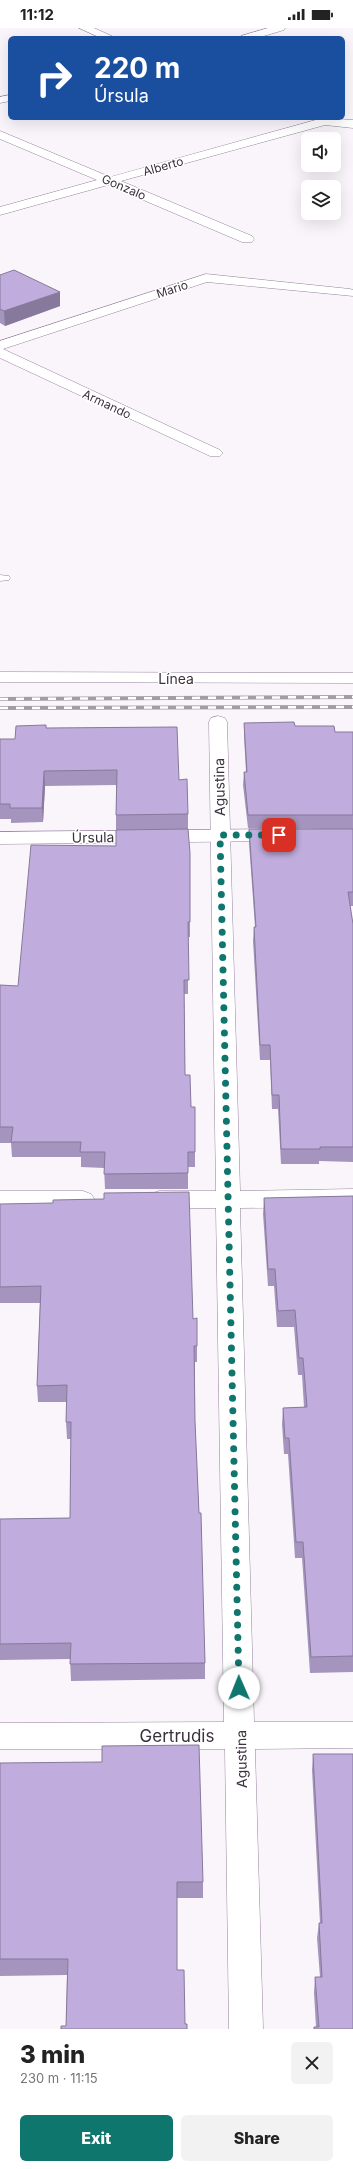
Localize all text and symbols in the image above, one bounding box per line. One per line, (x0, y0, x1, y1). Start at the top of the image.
text: 11:12 (20, 5, 54, 24)
text: 220 m (94, 51, 180, 85)
icon: right (28, 52, 80, 104)
text: Úrsula (94, 85, 149, 106)
map controls (301, 132, 341, 220)
button: sound (301, 132, 341, 172)
street label: Alberto (141, 153, 185, 179)
street label: Gonzalo (100, 171, 148, 203)
button: layers (301, 180, 341, 220)
street label: Mario (154, 277, 190, 301)
street label: Armando (80, 386, 134, 422)
street label: Línea (158, 670, 194, 687)
street label: Agustina (210, 758, 228, 816)
pin (262, 818, 296, 852)
icon: arrive (268, 824, 290, 846)
street label: Úrsula (72, 828, 114, 846)
position arrow (218, 1667, 260, 1709)
street label: Gertrudis (140, 1726, 214, 1746)
street label: Agustina (232, 1730, 250, 1788)
text: 3 min (20, 2040, 85, 2069)
button: close (291, 2042, 333, 2084)
text: 230 m · 11:15 (20, 2070, 98, 2086)
button: Exit (20, 2115, 173, 2161)
button: Share (181, 2115, 333, 2161)

